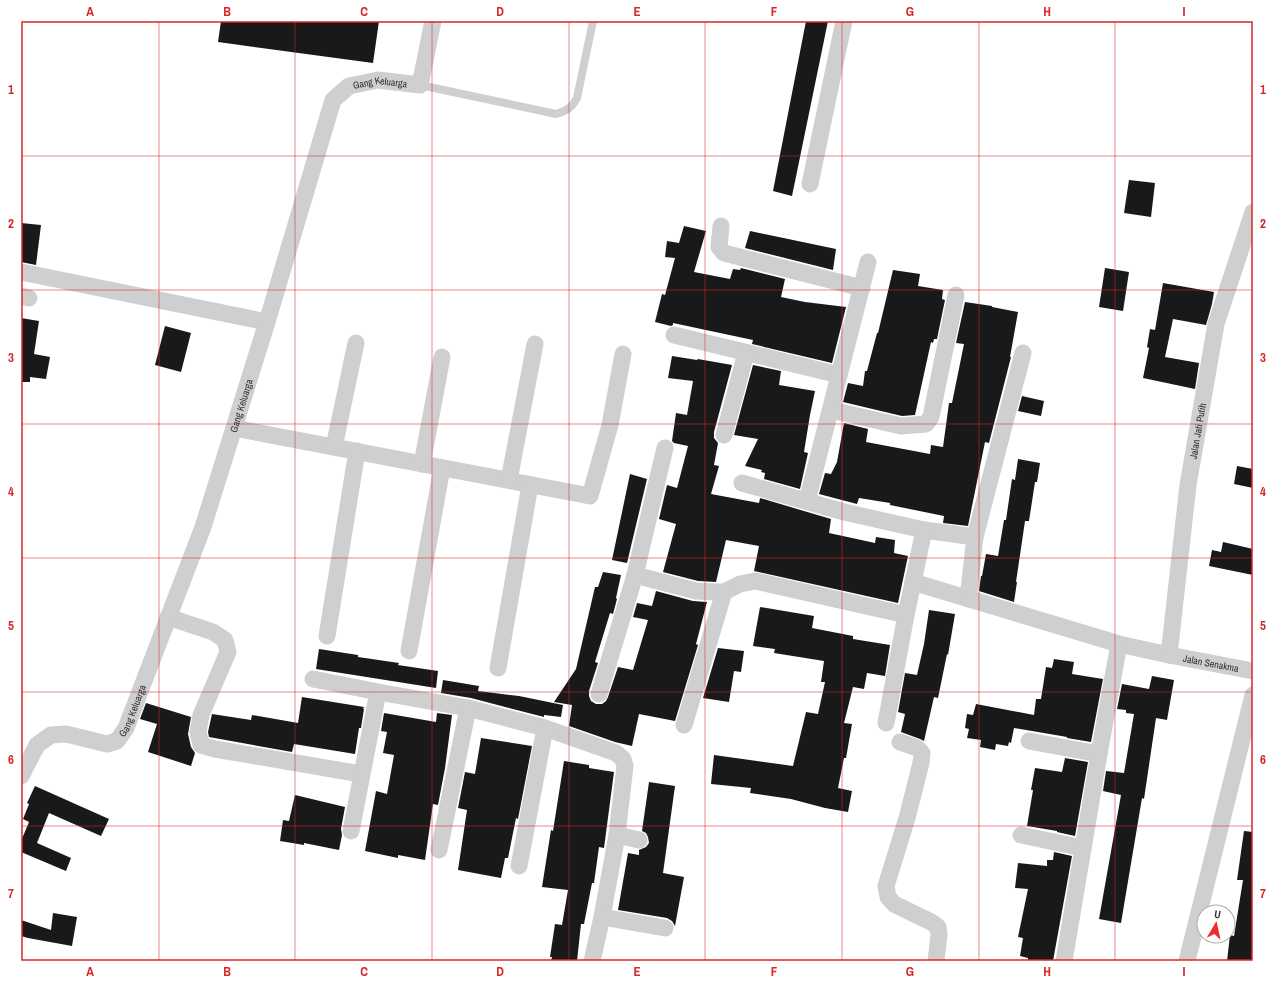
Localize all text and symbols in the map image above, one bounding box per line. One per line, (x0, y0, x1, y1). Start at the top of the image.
text: A (86, 3, 94, 20)
text: B (223, 3, 231, 20)
text: C (360, 3, 368, 20)
text: D (496, 3, 504, 20)
text: E (633, 3, 641, 20)
text: F (771, 3, 778, 20)
text: G (906, 3, 914, 20)
text: H (1043, 3, 1051, 20)
text: I (1183, 3, 1186, 20)
street label: Gang Keluarga (352, 74, 408, 92)
text: 1 (8, 81, 14, 98)
text: 1 (1260, 81, 1266, 98)
text: 2 (8, 215, 14, 232)
text: 2 (1260, 215, 1266, 232)
text: 3 (8, 349, 14, 366)
text: 3 (1260, 349, 1266, 366)
street label: Gang Keluarga (227, 377, 256, 434)
street label: Jalan Jati Putih (1187, 402, 1209, 460)
text: 4 (8, 483, 14, 500)
text: 4 (1260, 483, 1266, 500)
text: 5 (8, 617, 14, 634)
text: 5 (1260, 617, 1266, 634)
street label: Jalan Senakma (1182, 652, 1240, 675)
street label: Gang Keluarga (116, 682, 149, 740)
text: 6 (8, 751, 14, 768)
text: 6 (1260, 751, 1266, 768)
text: 7 (8, 885, 14, 902)
text: 7 (1260, 885, 1266, 902)
north arrow (1196, 904, 1236, 944)
text: U (1213, 907, 1222, 922)
text: A (86, 963, 94, 980)
text: B (223, 963, 231, 980)
text: C (360, 963, 368, 980)
text: D (496, 963, 504, 980)
text: E (633, 963, 641, 980)
text: F (771, 963, 778, 980)
text: G (906, 963, 914, 980)
text: H (1043, 963, 1051, 980)
text: I (1183, 963, 1186, 980)

